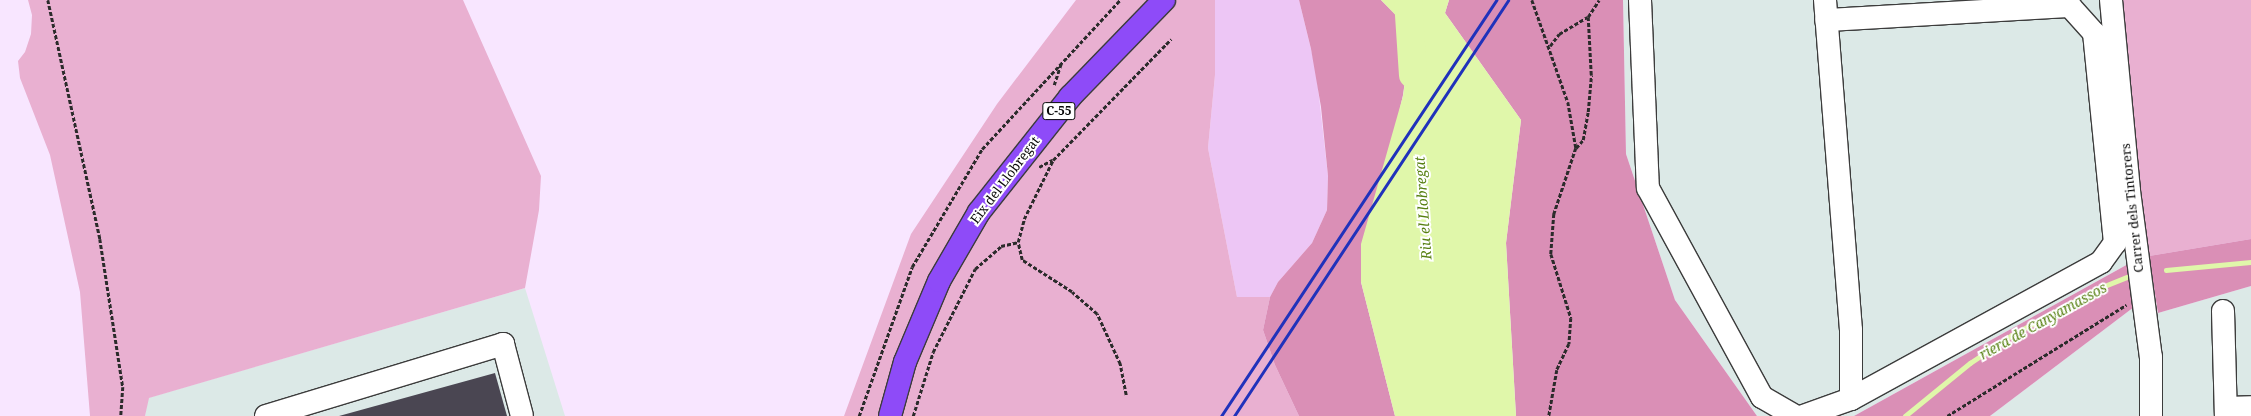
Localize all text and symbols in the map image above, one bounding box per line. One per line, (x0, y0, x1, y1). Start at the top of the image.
road number: C-55 (1042, 101, 1076, 121)
street label: Eix del Llobregat (967, 133, 1043, 227)
street label: Carrer dels Tintorers (2117, 143, 2147, 273)
water label: Riu el Llobregat (1411, 156, 1435, 260)
water label: riera de Canyamassos (1976, 279, 2110, 363)

